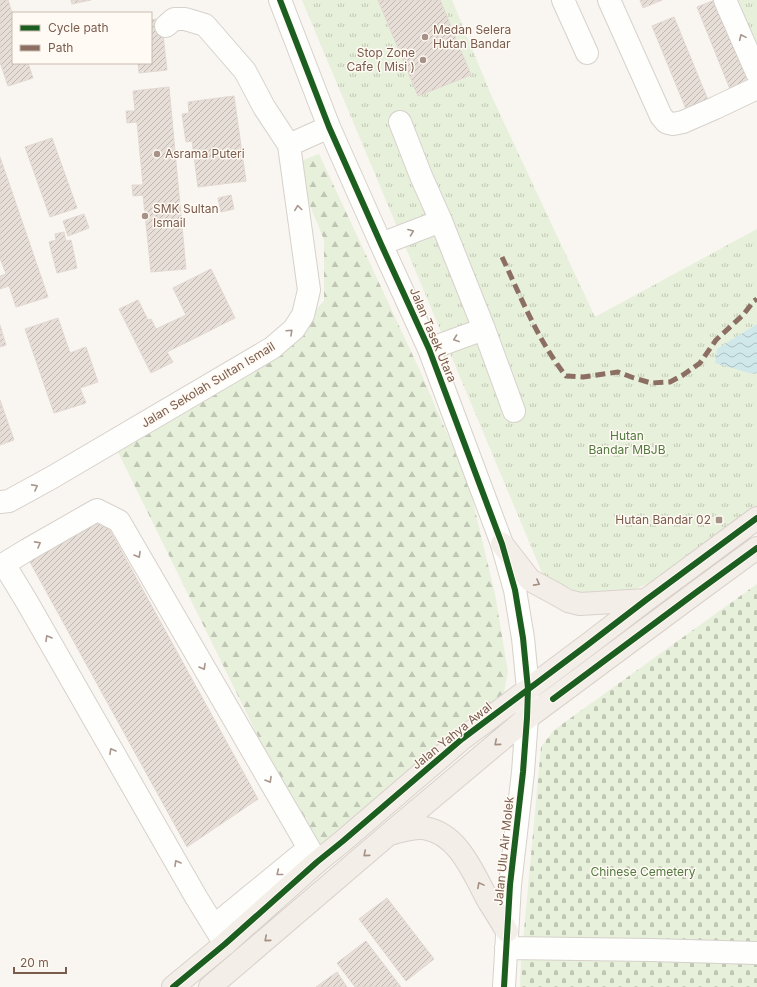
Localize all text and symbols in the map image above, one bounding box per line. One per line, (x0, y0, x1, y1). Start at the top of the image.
legend (12, 12, 152, 64)
text: Cycle path (48, 20, 109, 35)
place label: Medan Selera Hutan Bandar (433, 22, 511, 51)
marker: Medan Selera Hutan Bandar (420, 32, 430, 42)
one-way arrow (739, 34, 747, 41)
text: Path (48, 40, 73, 55)
place label: Stop Zone Cafe ( Misi ) (347, 45, 415, 74)
marker: Stop Zone Cafe ( Misi ) (418, 55, 428, 65)
place label: Asrama Puteri (165, 146, 245, 161)
marker: Asrama Puteri (152, 149, 162, 159)
place label: SMK Sultan Ismail (153, 201, 219, 230)
one-way arrow (294, 205, 303, 211)
marker: SMK Sultan Ismail (140, 211, 150, 221)
one-way arrow (407, 229, 414, 237)
street label: Jalan Tasek Utara (407, 285, 460, 384)
one-way arrow (285, 329, 293, 337)
one-way arrow (453, 334, 460, 342)
street label: Jalan Sekolah Sultan Ismail (138, 339, 277, 431)
park label: Hutan Bandar MBJB (588, 428, 666, 457)
one-way arrow (31, 484, 39, 491)
place label: Hutan Bandar 02 (615, 512, 711, 527)
marker: Hutan Bandar 02 (714, 515, 724, 525)
one-way arrow (34, 541, 41, 548)
one-way arrow (133, 551, 141, 558)
one-way arrow (532, 579, 540, 586)
one-way arrow (45, 635, 52, 642)
one-way arrow (199, 663, 206, 671)
street label: Jalan Yahya Awal (409, 699, 495, 772)
one-way arrow (495, 739, 502, 746)
one-way arrow (110, 747, 117, 755)
one-way arrow (264, 776, 271, 783)
street label: Jalan Ulu Air Molek (490, 795, 517, 906)
one-way arrow (363, 850, 370, 857)
one-way arrow (174, 860, 181, 867)
park label: Chinese Cemetery (590, 864, 696, 879)
one-way arrow (276, 868, 283, 875)
one-way arrow (478, 882, 485, 889)
one-way arrow (264, 934, 272, 941)
scale bar (14, 949, 66, 975)
text: 20 m (20, 955, 49, 970)

